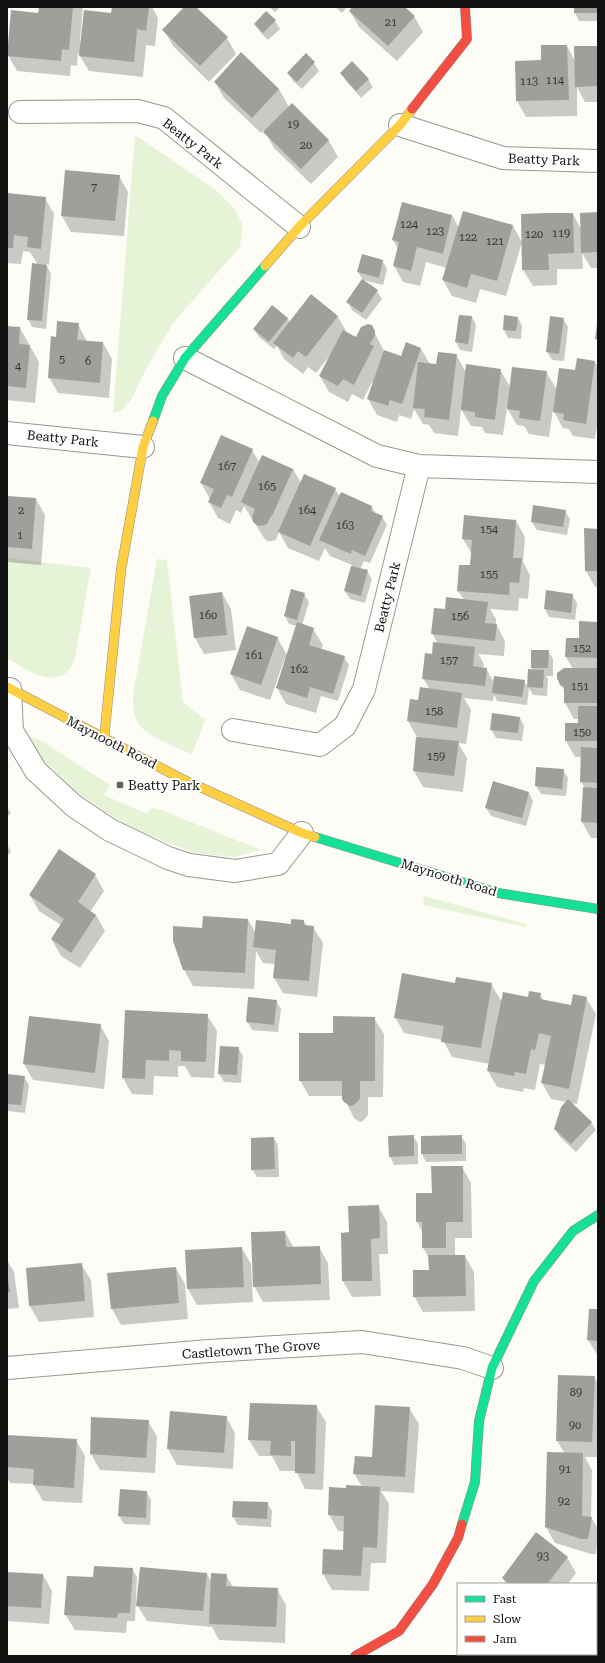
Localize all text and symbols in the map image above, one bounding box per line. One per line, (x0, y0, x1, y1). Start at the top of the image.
house number: 21 (385, 16, 397, 29)
house number: 114 (546, 74, 565, 87)
house number: 113 (520, 75, 538, 88)
street label: Beatty Park (160, 115, 226, 172)
house number: 19 (287, 118, 299, 131)
house number: 20 (300, 139, 312, 152)
street label: Beatty Park (508, 151, 580, 168)
house number: 7 (91, 181, 97, 194)
house number: 124 (400, 218, 419, 231)
house number: 123 (426, 225, 444, 238)
house number: 119 (552, 227, 570, 240)
house number: 120 (525, 228, 543, 241)
house number: 122 (459, 231, 477, 244)
house number: 121 (486, 235, 504, 248)
house number: 5 (59, 353, 65, 366)
house number: 6 (85, 355, 91, 368)
house number: 4 (15, 360, 22, 373)
street label: Beatty Park (26, 427, 100, 450)
house number: 167 (218, 460, 236, 473)
house number: 165 (258, 480, 276, 493)
house number: 2 (18, 504, 24, 517)
house number: 164 (298, 504, 317, 517)
house number: 163 (336, 519, 354, 532)
house number: 154 (480, 523, 499, 536)
house number: 1 (17, 529, 23, 542)
street label: Beatty Park (371, 560, 404, 634)
house number: 155 (480, 568, 498, 581)
house number: 160 (199, 609, 217, 622)
house number: 156 (451, 610, 469, 623)
house number: 152 (573, 642, 591, 655)
house number: 161 (245, 649, 263, 662)
house number: 157 (440, 654, 458, 667)
house number: 162 (290, 663, 308, 676)
house number: 151 (571, 680, 589, 693)
house number: 158 (425, 705, 443, 718)
street label: Maynooth Road (64, 713, 160, 772)
house number: 150 (573, 726, 591, 739)
house number: 159 (427, 750, 445, 763)
place label: Beatty Park (128, 778, 200, 793)
marker: Beatty Park (115, 780, 125, 790)
street label: Maynooth Road (399, 856, 499, 899)
street label: Castletown The Grove (181, 1337, 321, 1362)
house number: 89 (570, 1386, 582, 1399)
house number: 90 (569, 1419, 581, 1432)
house number: 91 (559, 1463, 571, 1476)
house number: 92 (558, 1495, 570, 1508)
house number: 93 (537, 1550, 549, 1563)
legend (457, 1583, 597, 1655)
text: Fast (493, 1592, 517, 1606)
text: Slow (493, 1612, 521, 1626)
text: Jam (493, 1632, 517, 1646)

